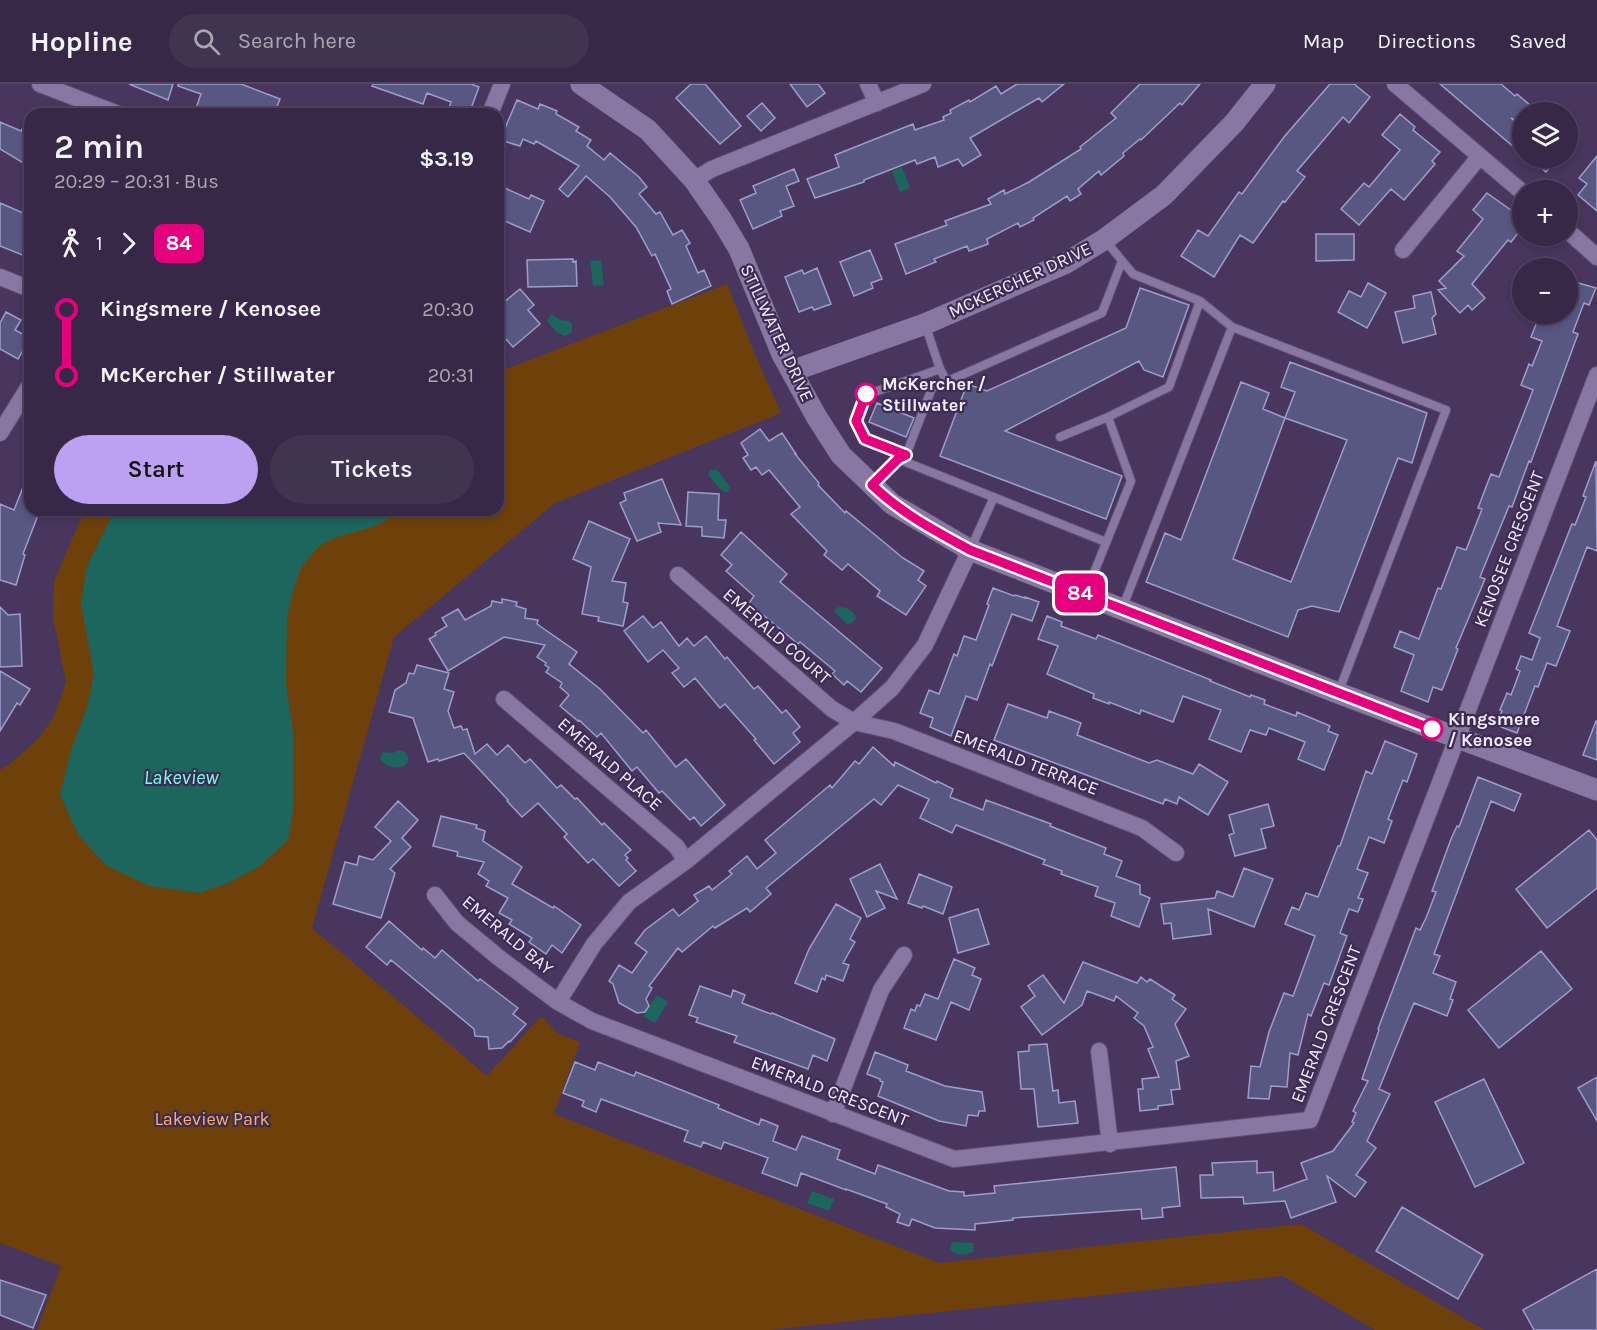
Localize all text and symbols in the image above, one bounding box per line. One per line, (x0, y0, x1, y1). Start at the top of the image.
search box (169, 14, 589, 68)
text: Hopline (30, 25, 133, 58)
icon: search (190, 25, 223, 58)
text: Search here (238, 28, 356, 54)
text: Map (1303, 29, 1344, 53)
text: Directions (1377, 29, 1476, 53)
text: Saved (1509, 29, 1567, 53)
map controls (1512, 102, 1578, 324)
button: layers (1512, 102, 1578, 168)
text: 2 min (54, 128, 144, 166)
text: $3.19 (419, 146, 474, 172)
text: 20:29 – 20:31 · Bus (54, 170, 219, 193)
button: + (1512, 180, 1578, 246)
icon: walk (54, 227, 87, 260)
icon: forward (112, 227, 145, 260)
text: 84 (166, 231, 192, 255)
text: 1 (96, 232, 103, 255)
street label: MCKERCHER DRIVE (945, 237, 1095, 323)
button: − (1512, 258, 1578, 324)
street label: STILLWATER DRIVE (736, 261, 818, 405)
text: Kingsmere / Kenosee (100, 296, 321, 322)
text: 20:30 (422, 298, 474, 321)
text: McKercher / Stillwater (100, 362, 335, 388)
text: 20:31 (428, 364, 474, 387)
place label: McKercher / Stillwater (882, 373, 986, 416)
marker: McKercher / Stillwater (855, 383, 877, 405)
button: Start (54, 435, 258, 504)
button: Tickets (270, 435, 474, 504)
street label: KENOSEE CRESCENT (1469, 468, 1549, 630)
line badge: 84 (1053, 574, 1107, 612)
text: 84 (1067, 581, 1093, 605)
street label: EMERALD COURT (719, 583, 835, 689)
place label: Kingsmere / Kenosee (1448, 708, 1540, 751)
street label: EMERALD PLACE (553, 713, 667, 815)
marker: Kingsmere / Kenosee (1421, 718, 1443, 740)
street label: EMERALD TERRACE (950, 724, 1102, 800)
water label: Lakeview (144, 766, 219, 789)
street label: EMERALD BAY (458, 890, 558, 980)
street label: EMERALD CRESCENT (1286, 942, 1366, 1106)
street label: EMERALD CRESCENT (748, 1051, 912, 1131)
park label: Lakeview Park (154, 1108, 270, 1130)

